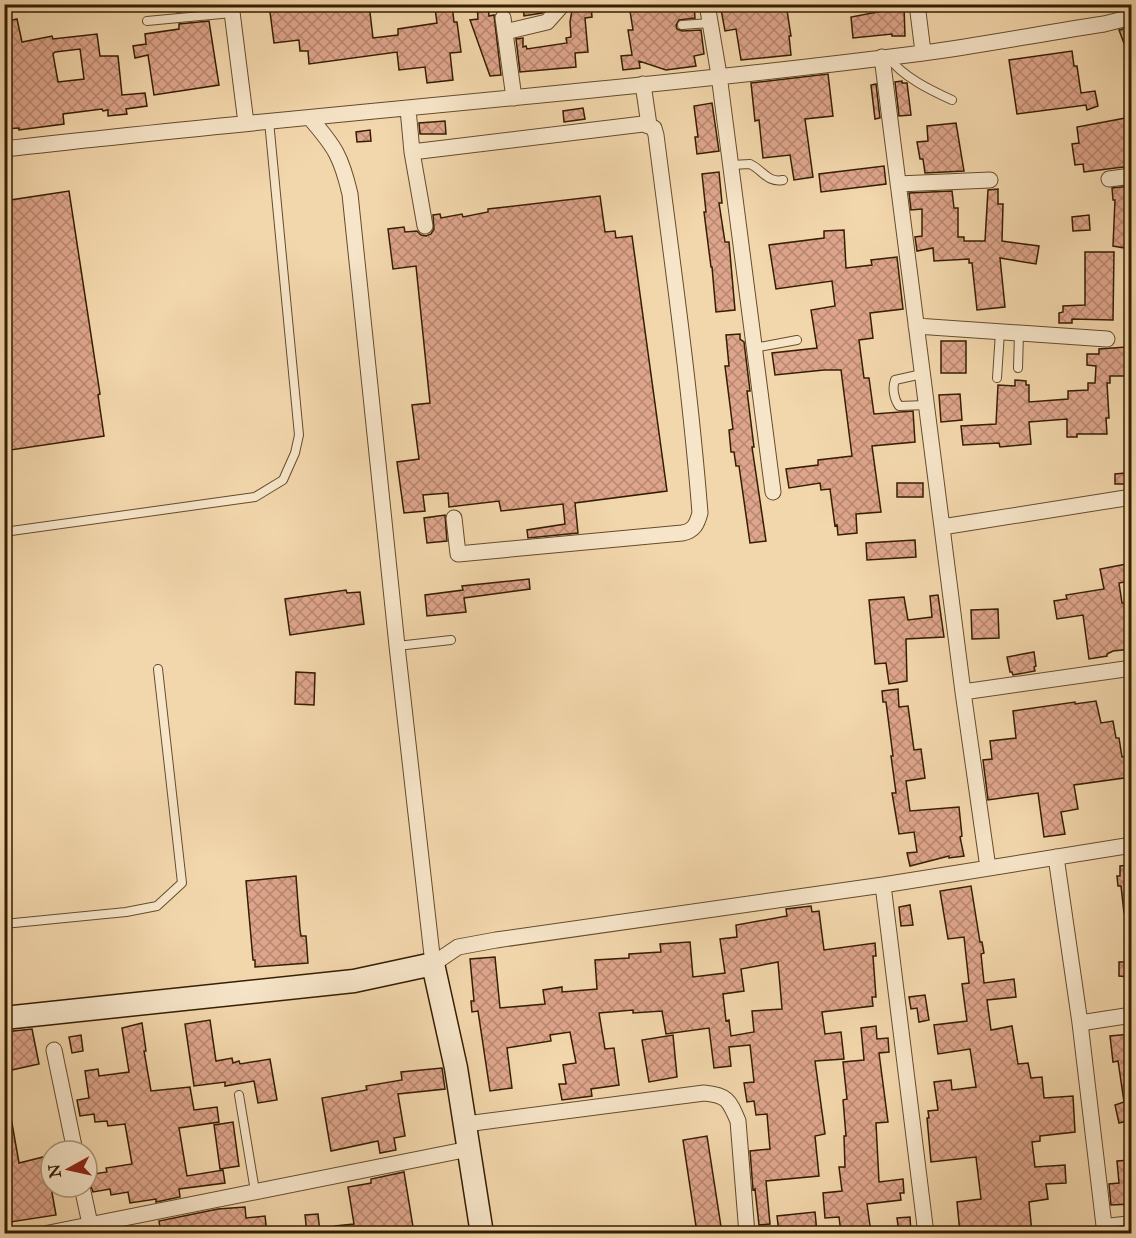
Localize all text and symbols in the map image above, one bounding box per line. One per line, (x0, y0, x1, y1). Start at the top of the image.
north arrow (39, 1139, 99, 1199)
text: N (44, 1163, 65, 1179)

